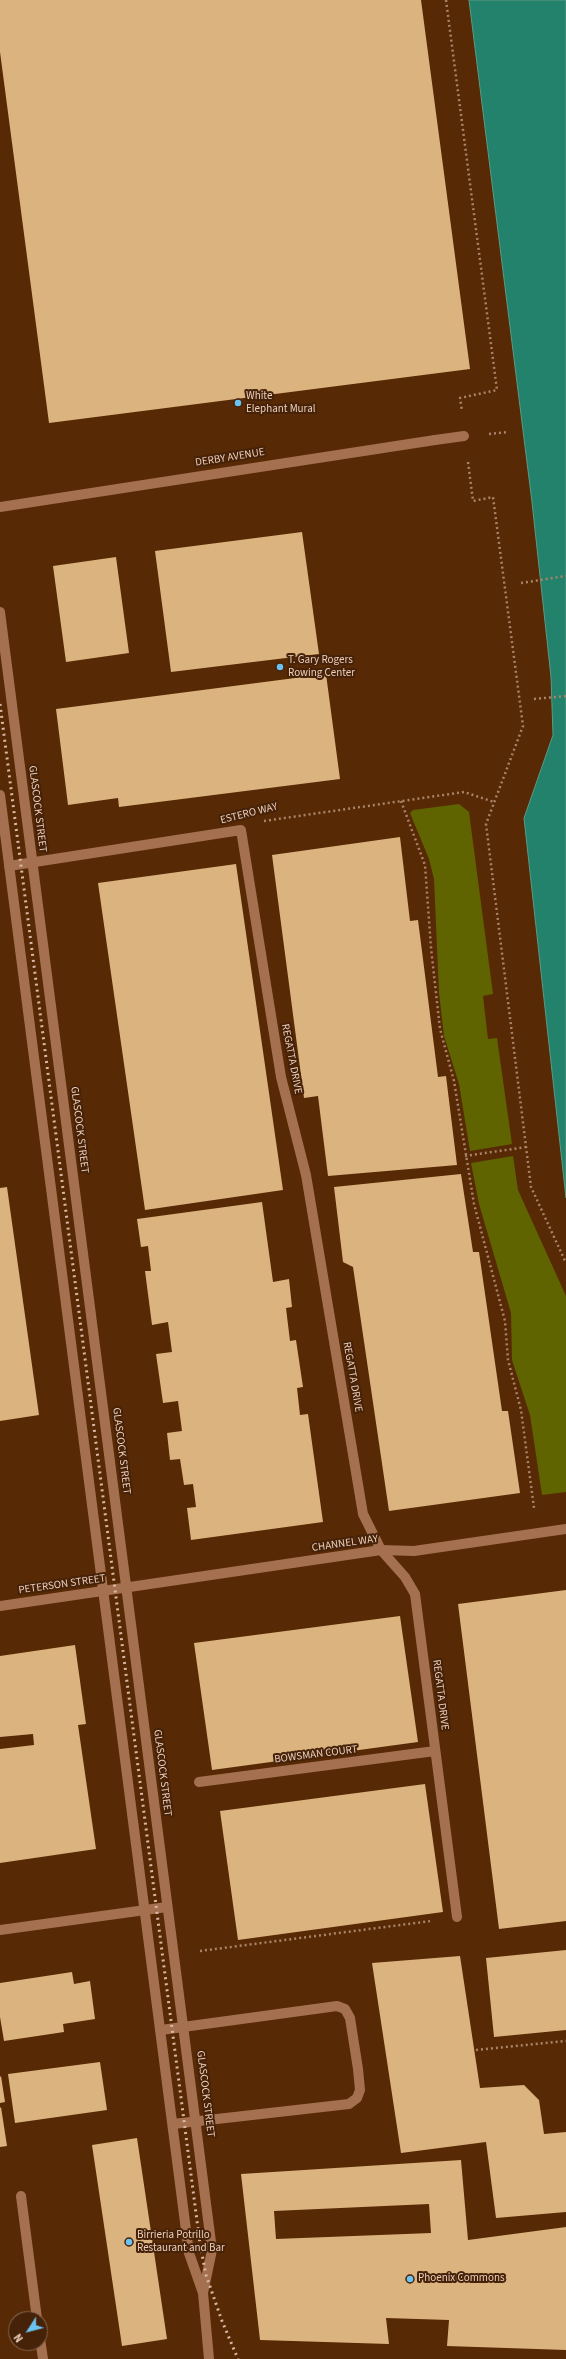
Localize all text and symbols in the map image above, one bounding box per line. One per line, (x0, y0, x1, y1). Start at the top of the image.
place label: White Elephant Mural (246, 390, 316, 416)
marker: White Elephant Mural (233, 398, 243, 408)
street label: DERBY AVENUE (194, 446, 266, 470)
place label: T. Gary Rogers Rowing Center (288, 654, 355, 680)
marker: T. Gary Rogers Rowing Center (275, 662, 285, 672)
street label: GLASCOCK STREET (25, 765, 49, 853)
street label: ESTERO WAY (219, 801, 279, 827)
street label: REGATTA DRIVE (278, 1023, 304, 1095)
street label: GLASCOCK STREET (67, 1086, 91, 1174)
street label: REGATTA DRIVE (339, 1341, 365, 1413)
street label: GLASCOCK STREET (109, 1407, 133, 1495)
street label: CHANNEL WAY (311, 1533, 379, 1555)
street label: PETERSON STREET (18, 1572, 106, 1598)
street label: REGATTA DRIVE (429, 1659, 451, 1731)
street label: GLASCOCK STREET (150, 1729, 174, 1817)
street label: BOWSMAN COURT (274, 1743, 358, 1767)
street label: GLASCOCK STREET (193, 2050, 217, 2138)
place label: Birrieria Potrillo Restaurant and Bar (137, 2229, 225, 2255)
marker: Birrieria Potrillo Restaurant and Bar (124, 2237, 134, 2247)
place label: Phoenix Commons (418, 2272, 505, 2286)
marker: Phoenix Commons (405, 2274, 415, 2284)
north arrow (8, 2311, 48, 2351)
text: N (10, 2330, 27, 2345)

